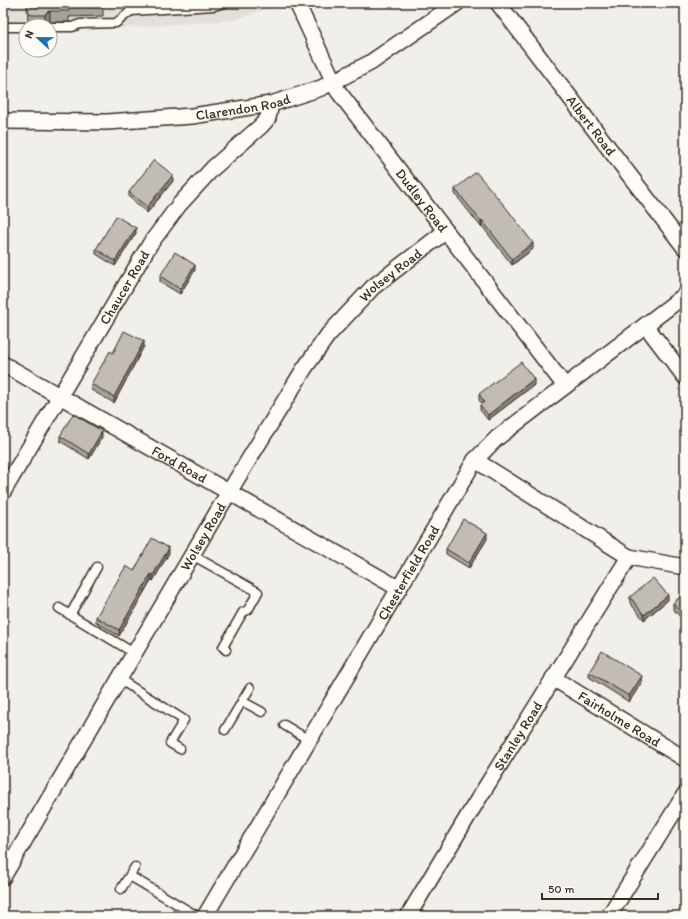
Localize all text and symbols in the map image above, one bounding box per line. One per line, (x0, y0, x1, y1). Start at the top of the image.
north arrow (18, 18, 58, 58)
text: N (22, 29, 37, 40)
street label: Clarendon Road (195, 90, 293, 124)
street label: Albert Road (563, 92, 620, 159)
street label: Dudley Road (392, 165, 452, 236)
street label: Wolsey Road (355, 244, 425, 305)
street label: Chaucer Road (96, 247, 153, 328)
street label: Ford Road (149, 442, 211, 487)
street label: Wolsey Road (176, 499, 230, 573)
street label: Chesterfield Road (374, 522, 443, 623)
street label: Fairholme Road (575, 687, 664, 751)
street label: Stanley Road (490, 697, 546, 774)
scale bar (542, 875, 658, 901)
text: 50 m (548, 882, 574, 896)

